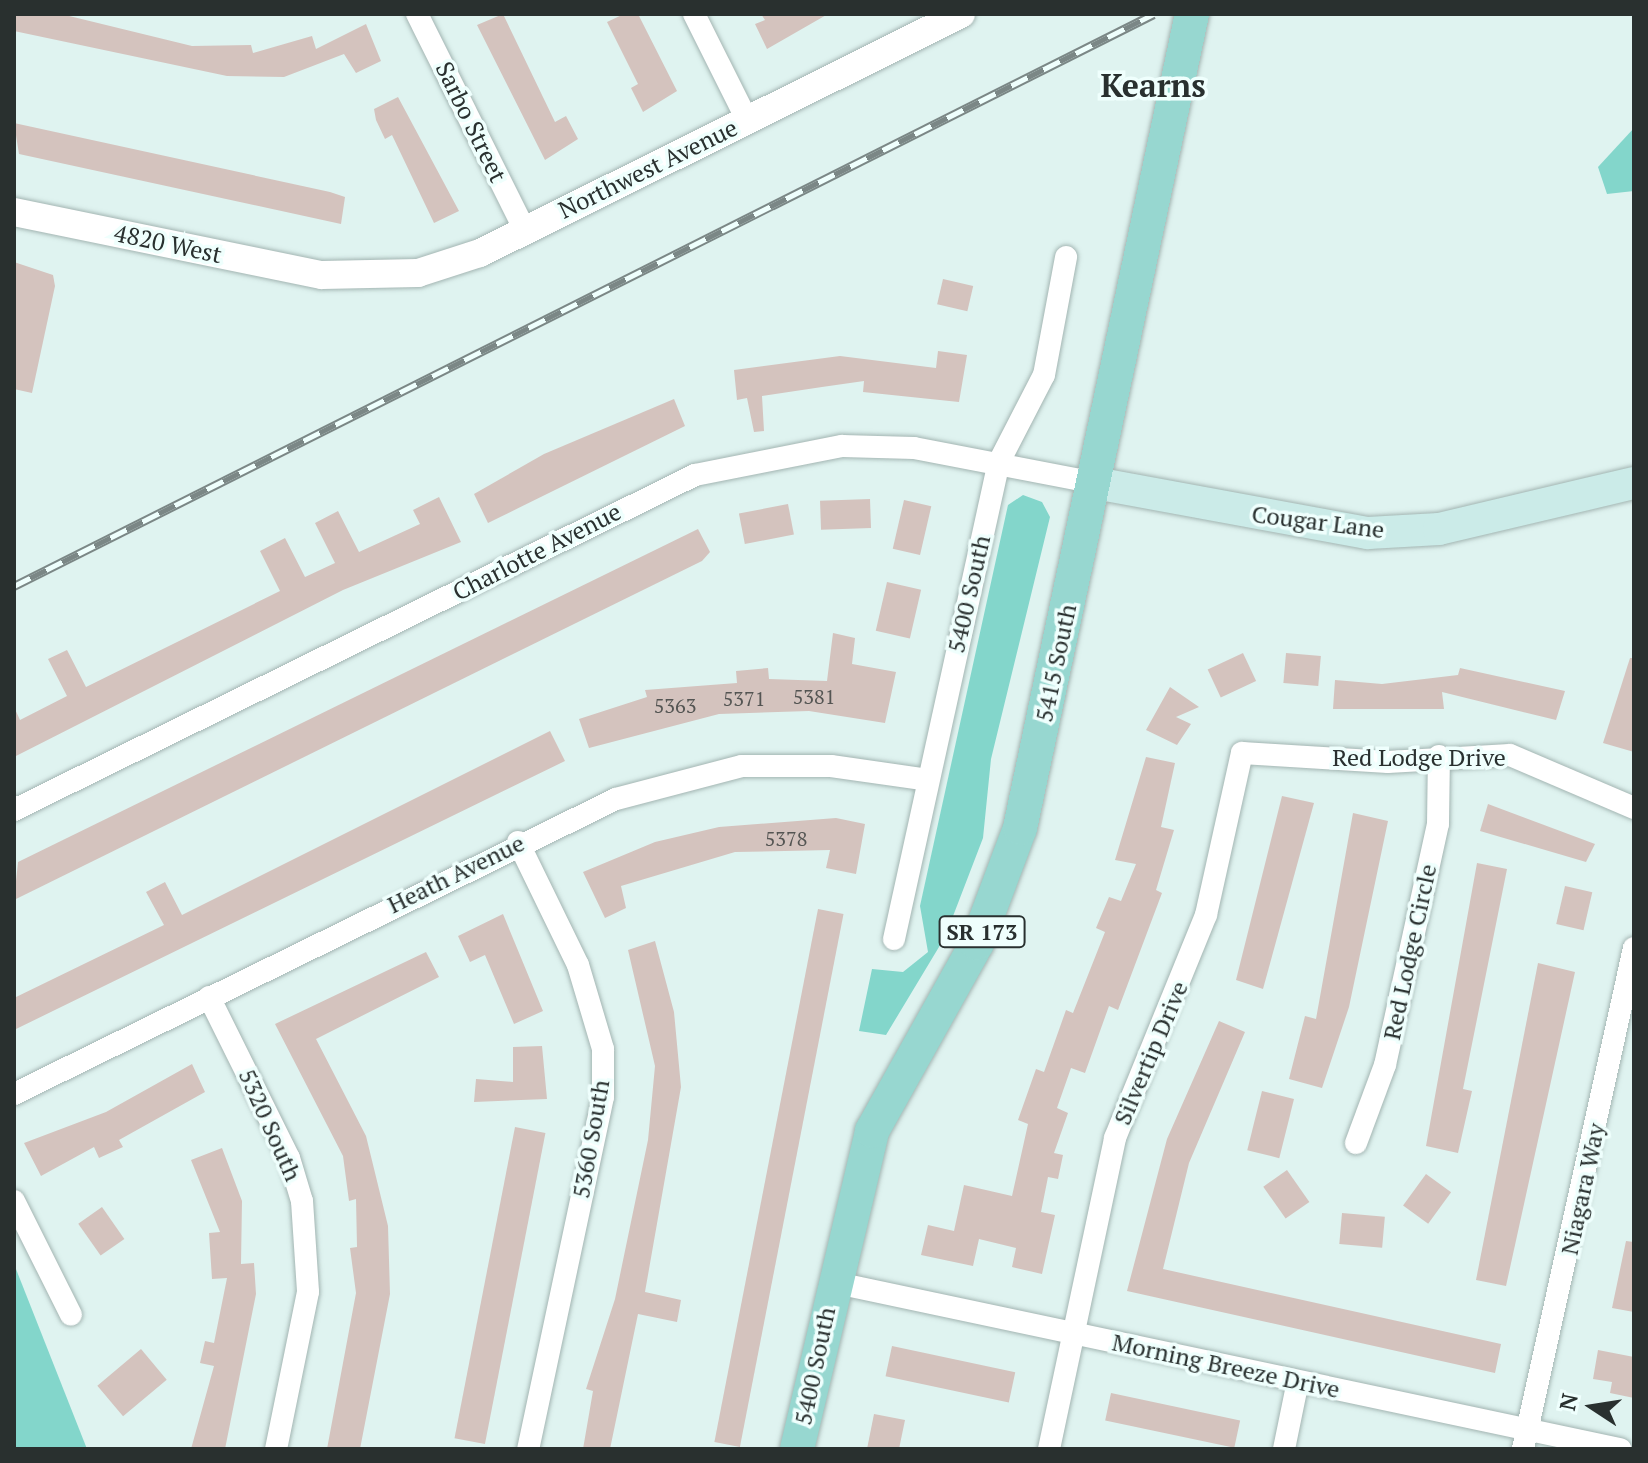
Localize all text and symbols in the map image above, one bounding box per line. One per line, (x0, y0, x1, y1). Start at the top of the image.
street label: Sarbo Street (429, 57, 513, 187)
district label: Kearns (1100, 66, 1206, 104)
street label: Northwest Avenue (554, 113, 742, 225)
street label: 4820 West (112, 219, 224, 269)
street label: Charlotte Avenue (448, 497, 626, 607)
street label: Cougar Lane (1250, 500, 1386, 544)
street label: 5400 South (941, 532, 997, 656)
street label: 5415 South (1029, 601, 1083, 725)
house number: 5381 (793, 684, 835, 708)
house number: 5371 (723, 686, 765, 710)
house number: 5363 (654, 693, 696, 717)
street label: Red Lodge Drive (1332, 744, 1506, 772)
house number: 5378 (765, 826, 807, 850)
street label: Heath Avenue (383, 828, 529, 920)
street label: Red Lodge Circle (1377, 862, 1443, 1042)
road number: SR 173 (938, 914, 1026, 950)
street label: Silvertip Drive (1108, 977, 1194, 1129)
street label: 5320 South (232, 1064, 308, 1186)
street label: 5360 South (566, 1077, 616, 1201)
street label: Niagara Way (1555, 1121, 1611, 1257)
street label: 5400 South (788, 1304, 842, 1428)
street label: Morning Breeze Drive (1110, 1328, 1342, 1404)
north arrow (1552, 1367, 1632, 1447)
text: N (1552, 1391, 1584, 1413)

